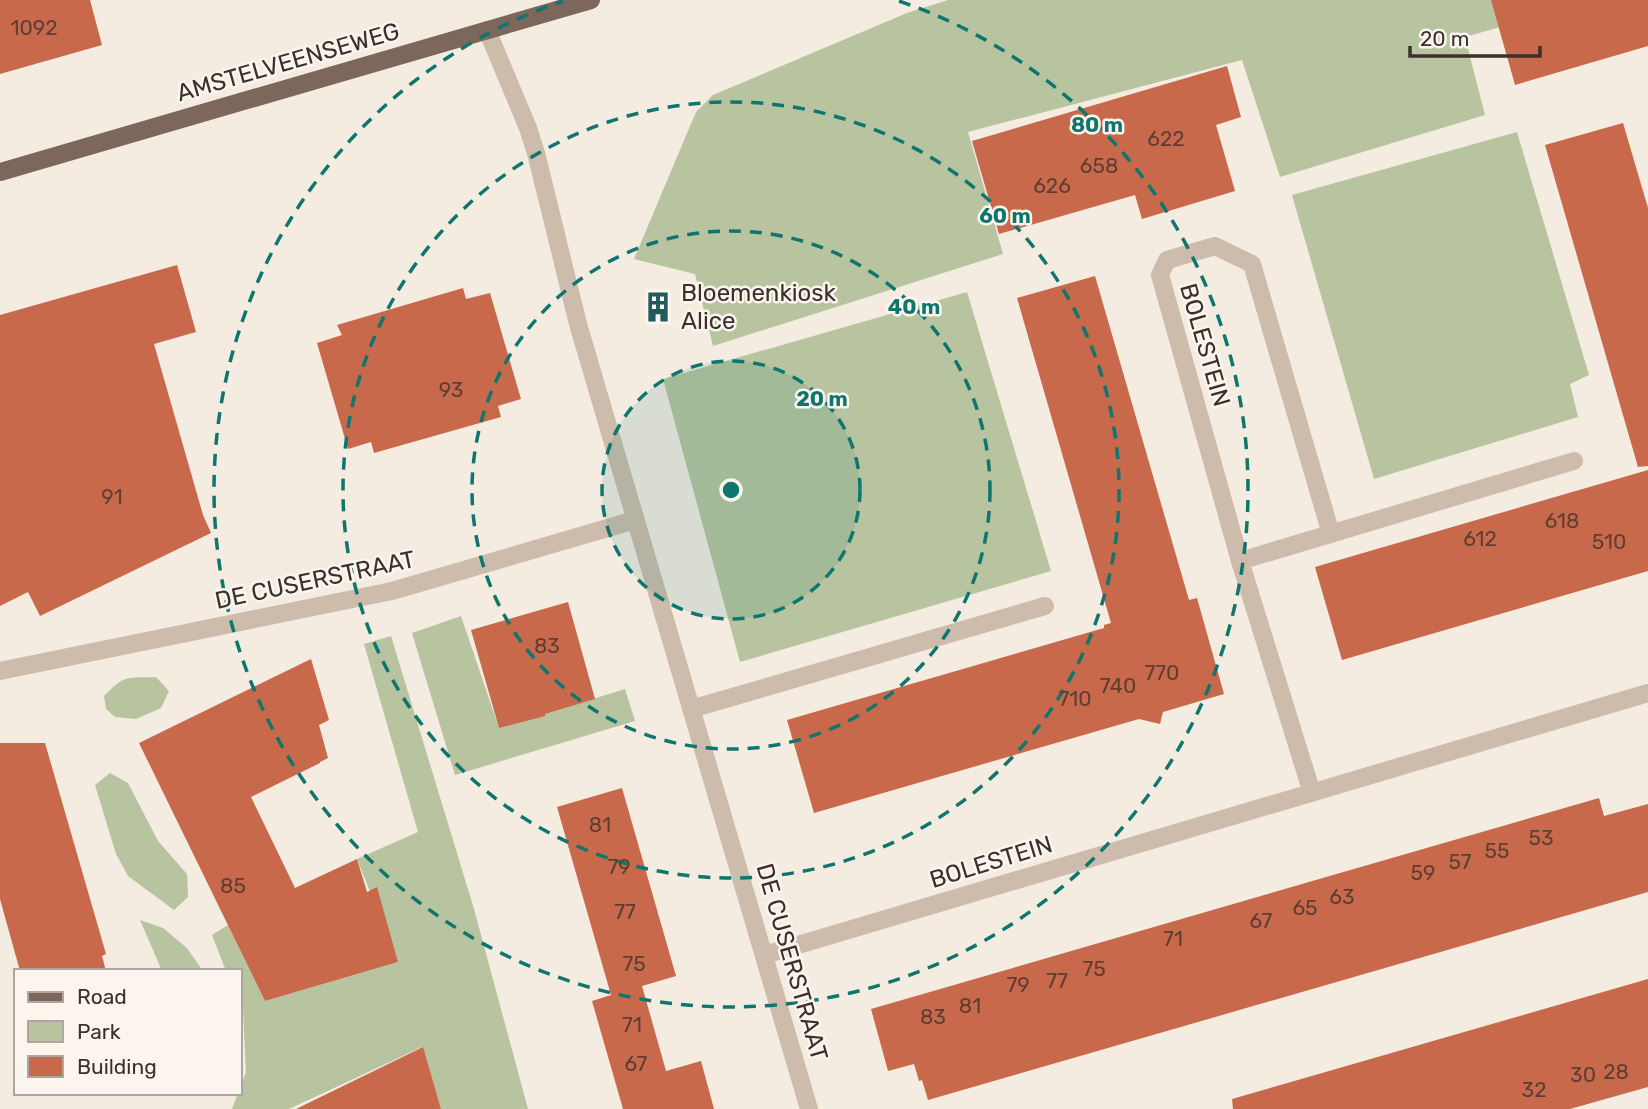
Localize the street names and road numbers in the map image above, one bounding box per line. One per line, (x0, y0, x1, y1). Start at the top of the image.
street label: AMSTELVEENSEWEG (173, 17, 403, 107)
street label: BOLESTEIN (1174, 280, 1236, 410)
street label: DE CUSERSTRAAT (213, 545, 418, 615)
street label: BOLESTEIN (926, 830, 1056, 894)
street label: DE CUSERSTRAAT (750, 860, 834, 1064)

